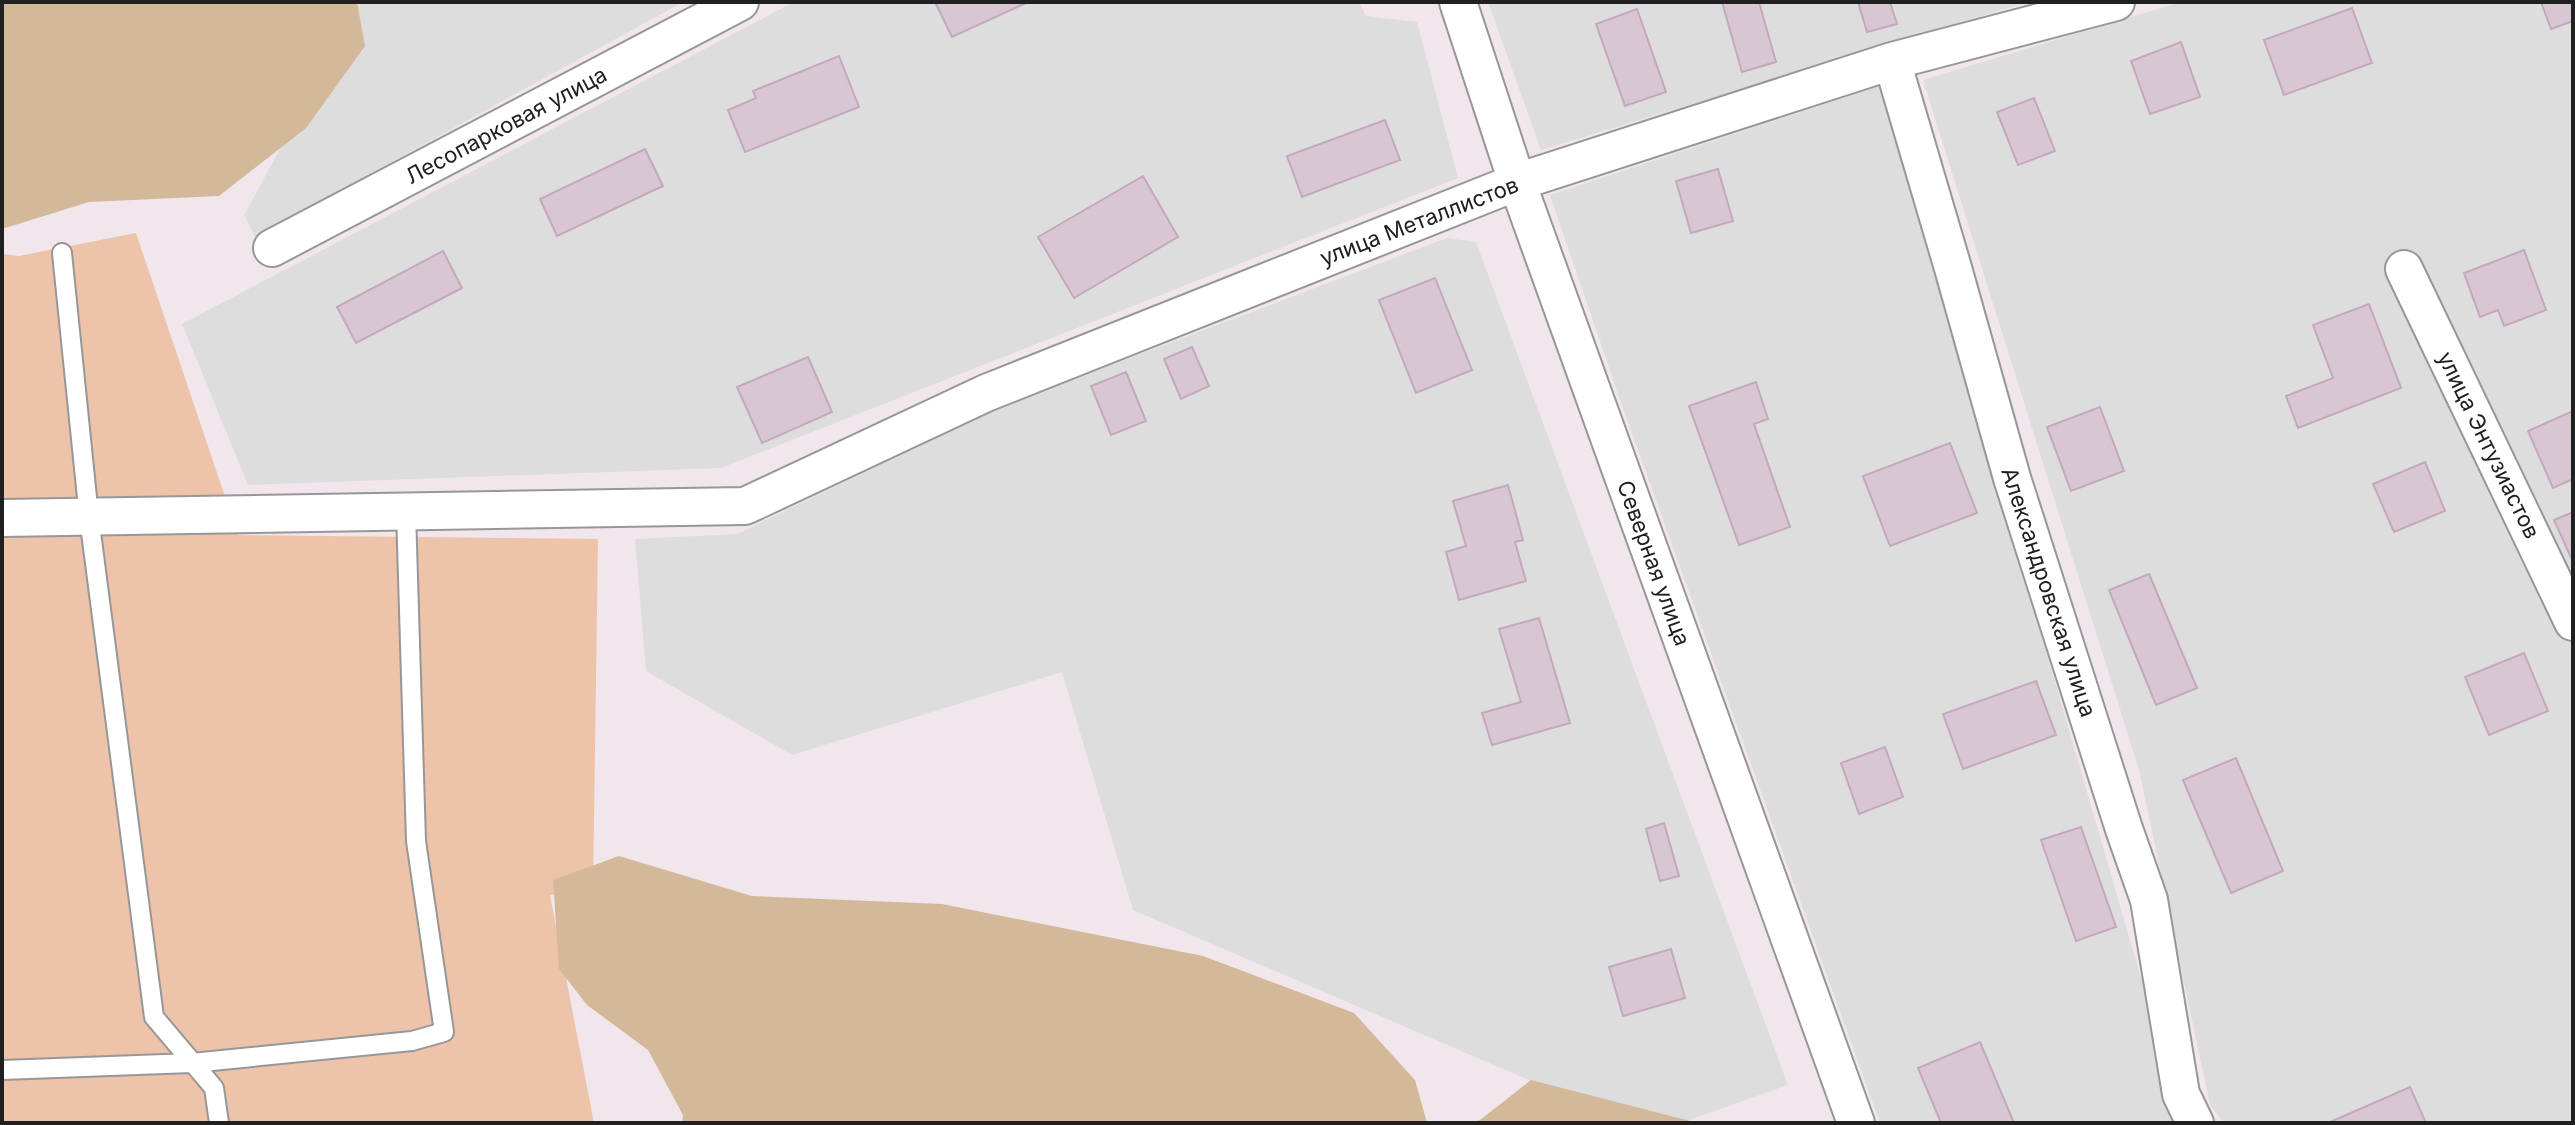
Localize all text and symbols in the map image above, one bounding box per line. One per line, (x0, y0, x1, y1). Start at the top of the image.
street label: Лесопарковая улица (401, 61, 611, 189)
street label: улица Металлистов (1316, 171, 1522, 271)
street label: улица Энтузиастов (2432, 347, 2546, 543)
street label: Александровская улица (1996, 464, 2102, 720)
street label: Северная улица (1612, 477, 1696, 649)

